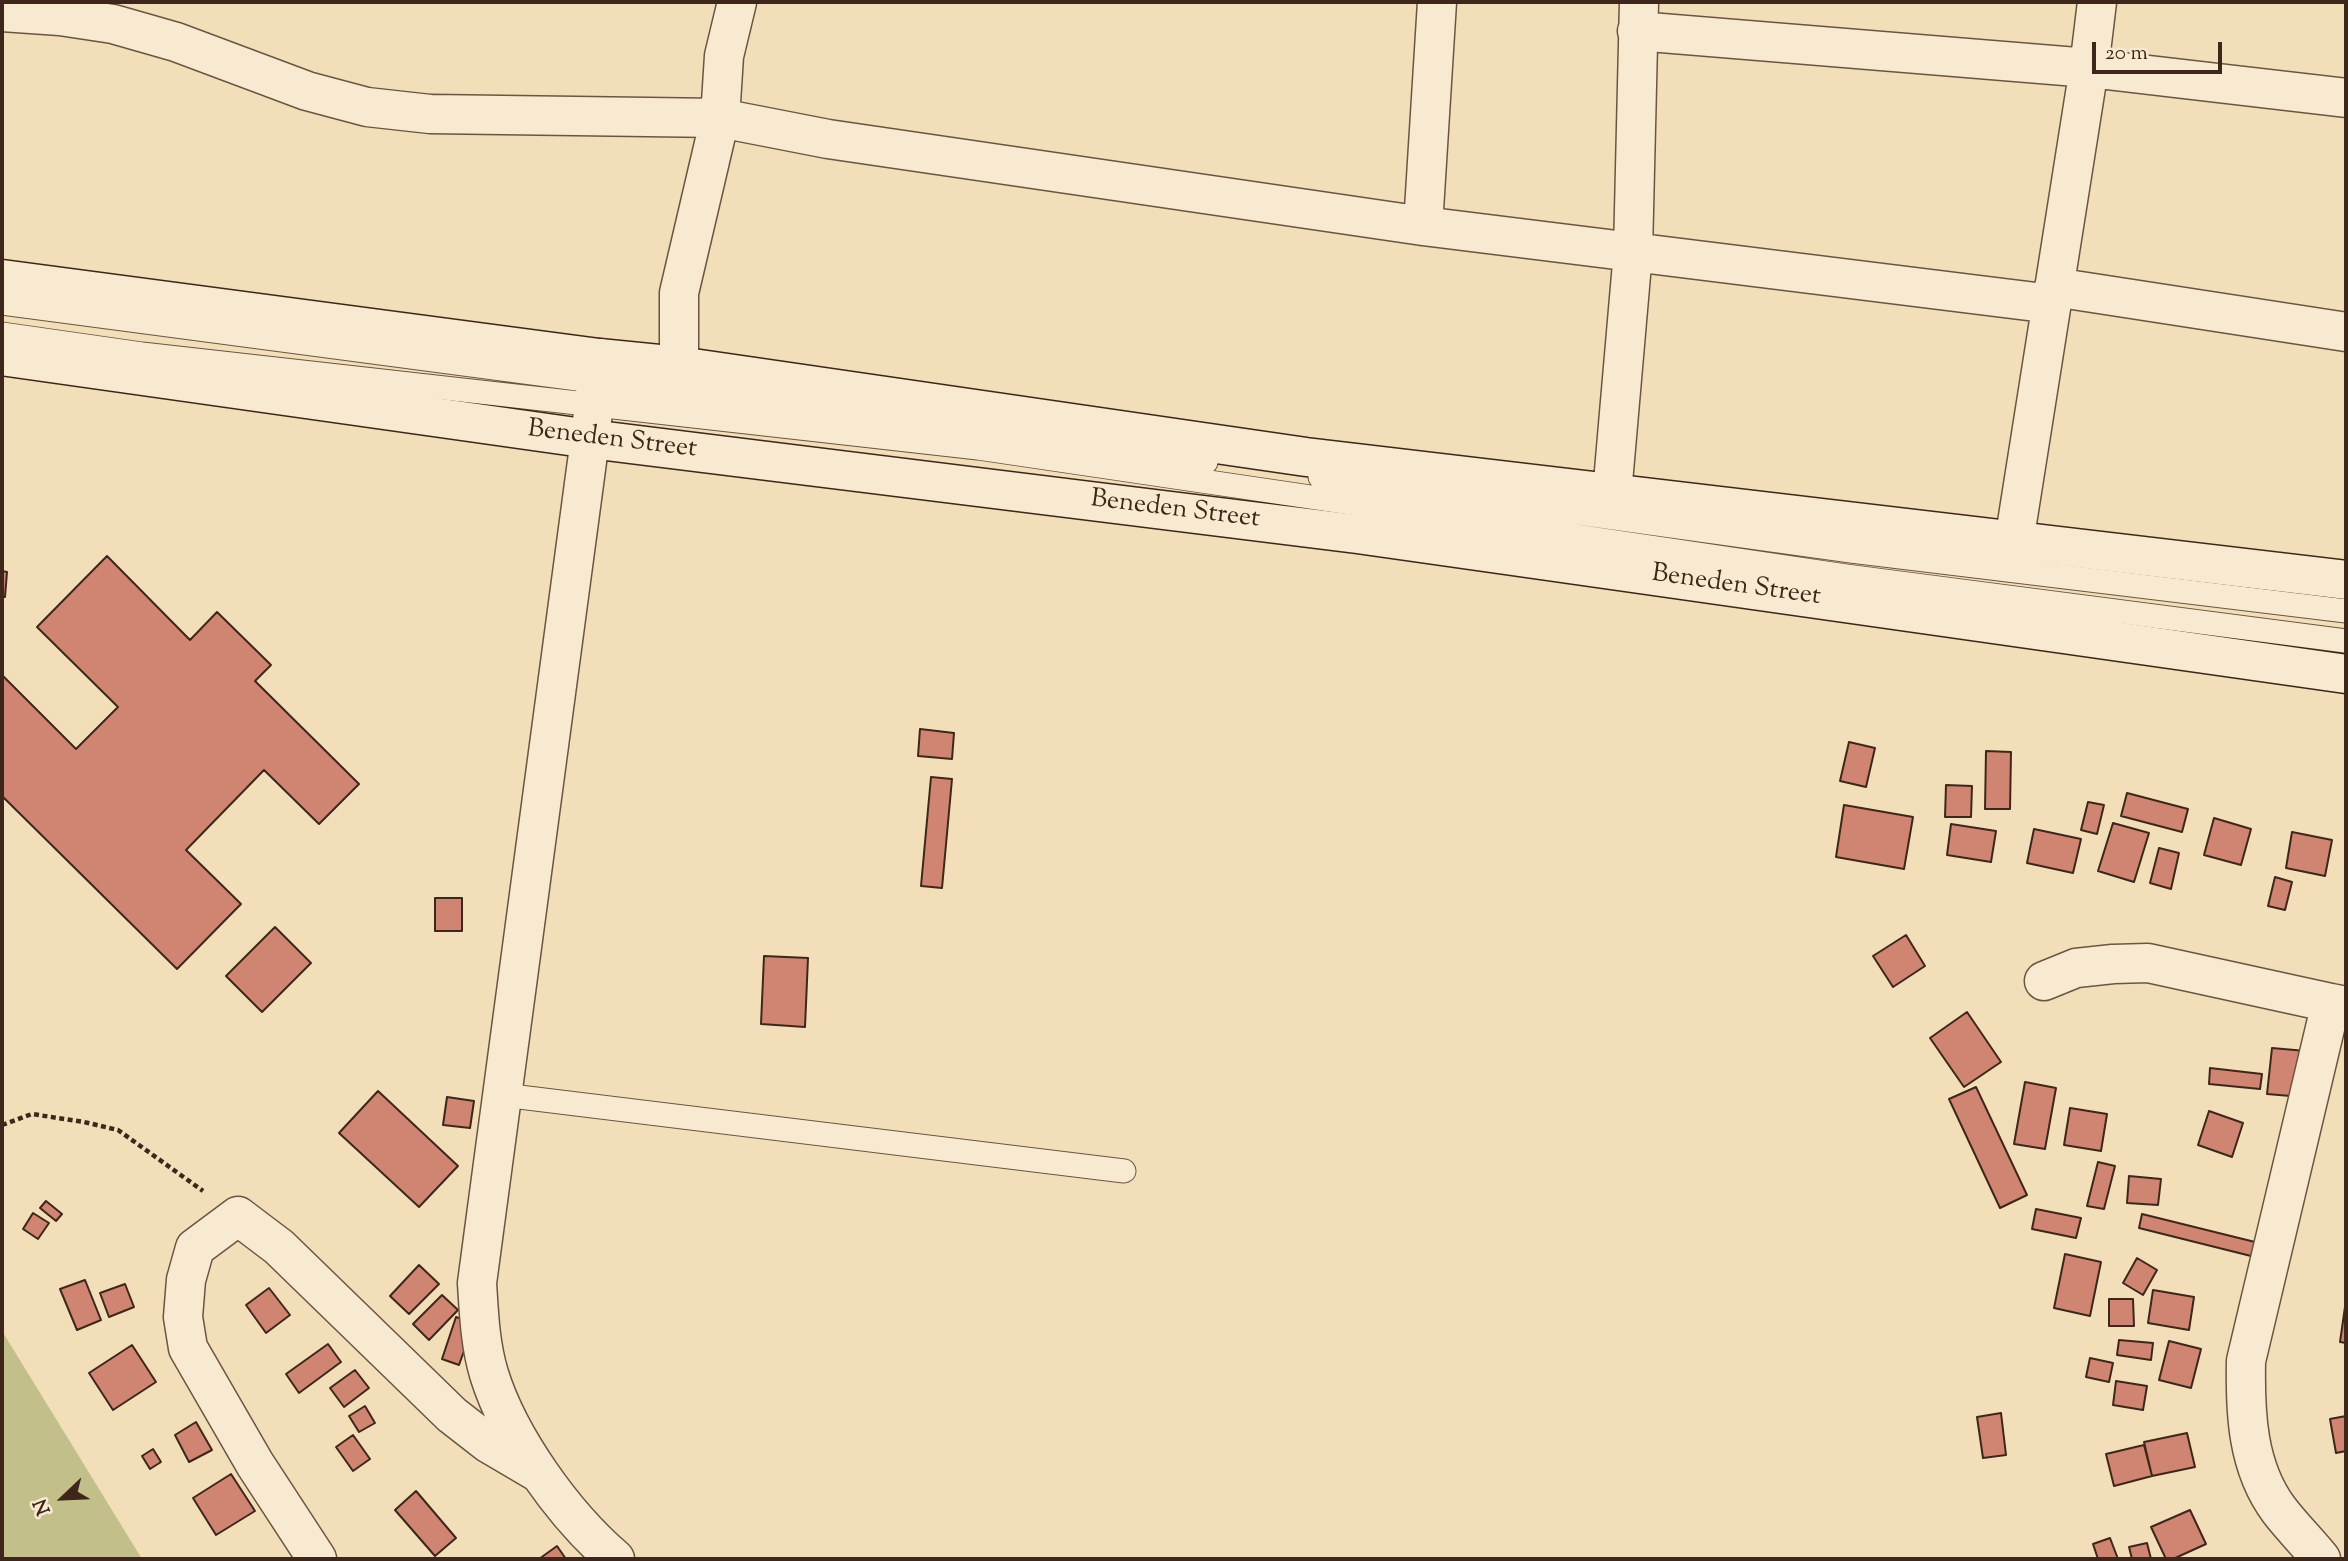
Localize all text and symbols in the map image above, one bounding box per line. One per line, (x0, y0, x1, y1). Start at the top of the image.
scale bar (2096, 28, 2226, 72)
text: 20 m (2105, 39, 2148, 69)
street label: Beneden Street (526, 415, 698, 467)
street label: Beneden Street (1089, 485, 1261, 537)
street label: Beneden Street (1650, 560, 1822, 614)
north arrow (28, 1463, 98, 1533)
text: N (28, 1494, 59, 1519)

